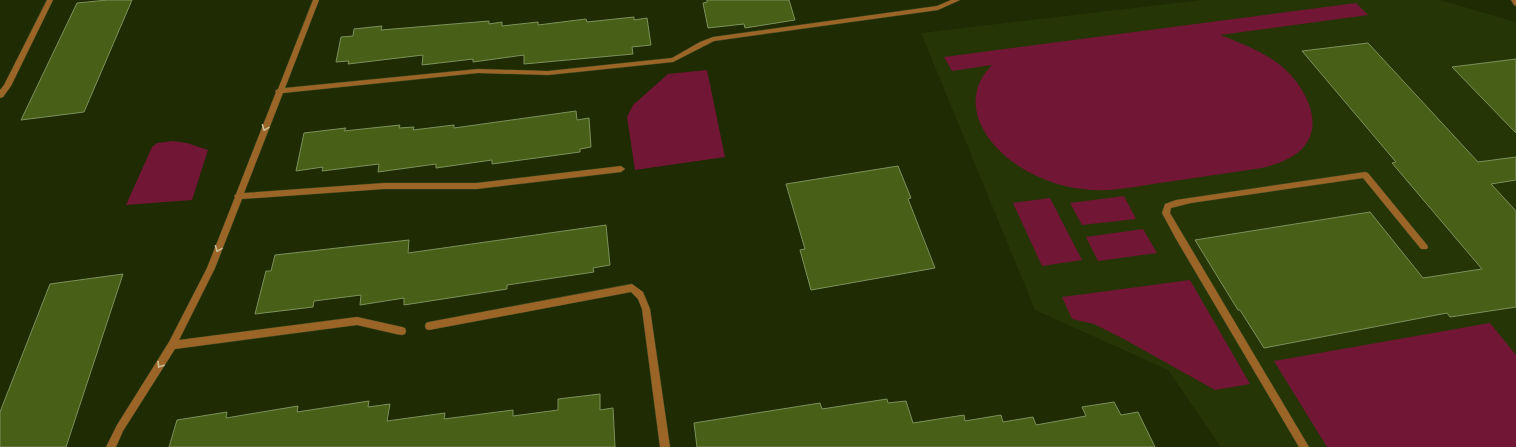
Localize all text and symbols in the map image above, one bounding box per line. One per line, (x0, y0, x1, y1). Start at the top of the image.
one-way arrow (261, 124, 269, 131)
one-way arrow (215, 246, 223, 253)
one-way arrow (157, 361, 164, 368)

